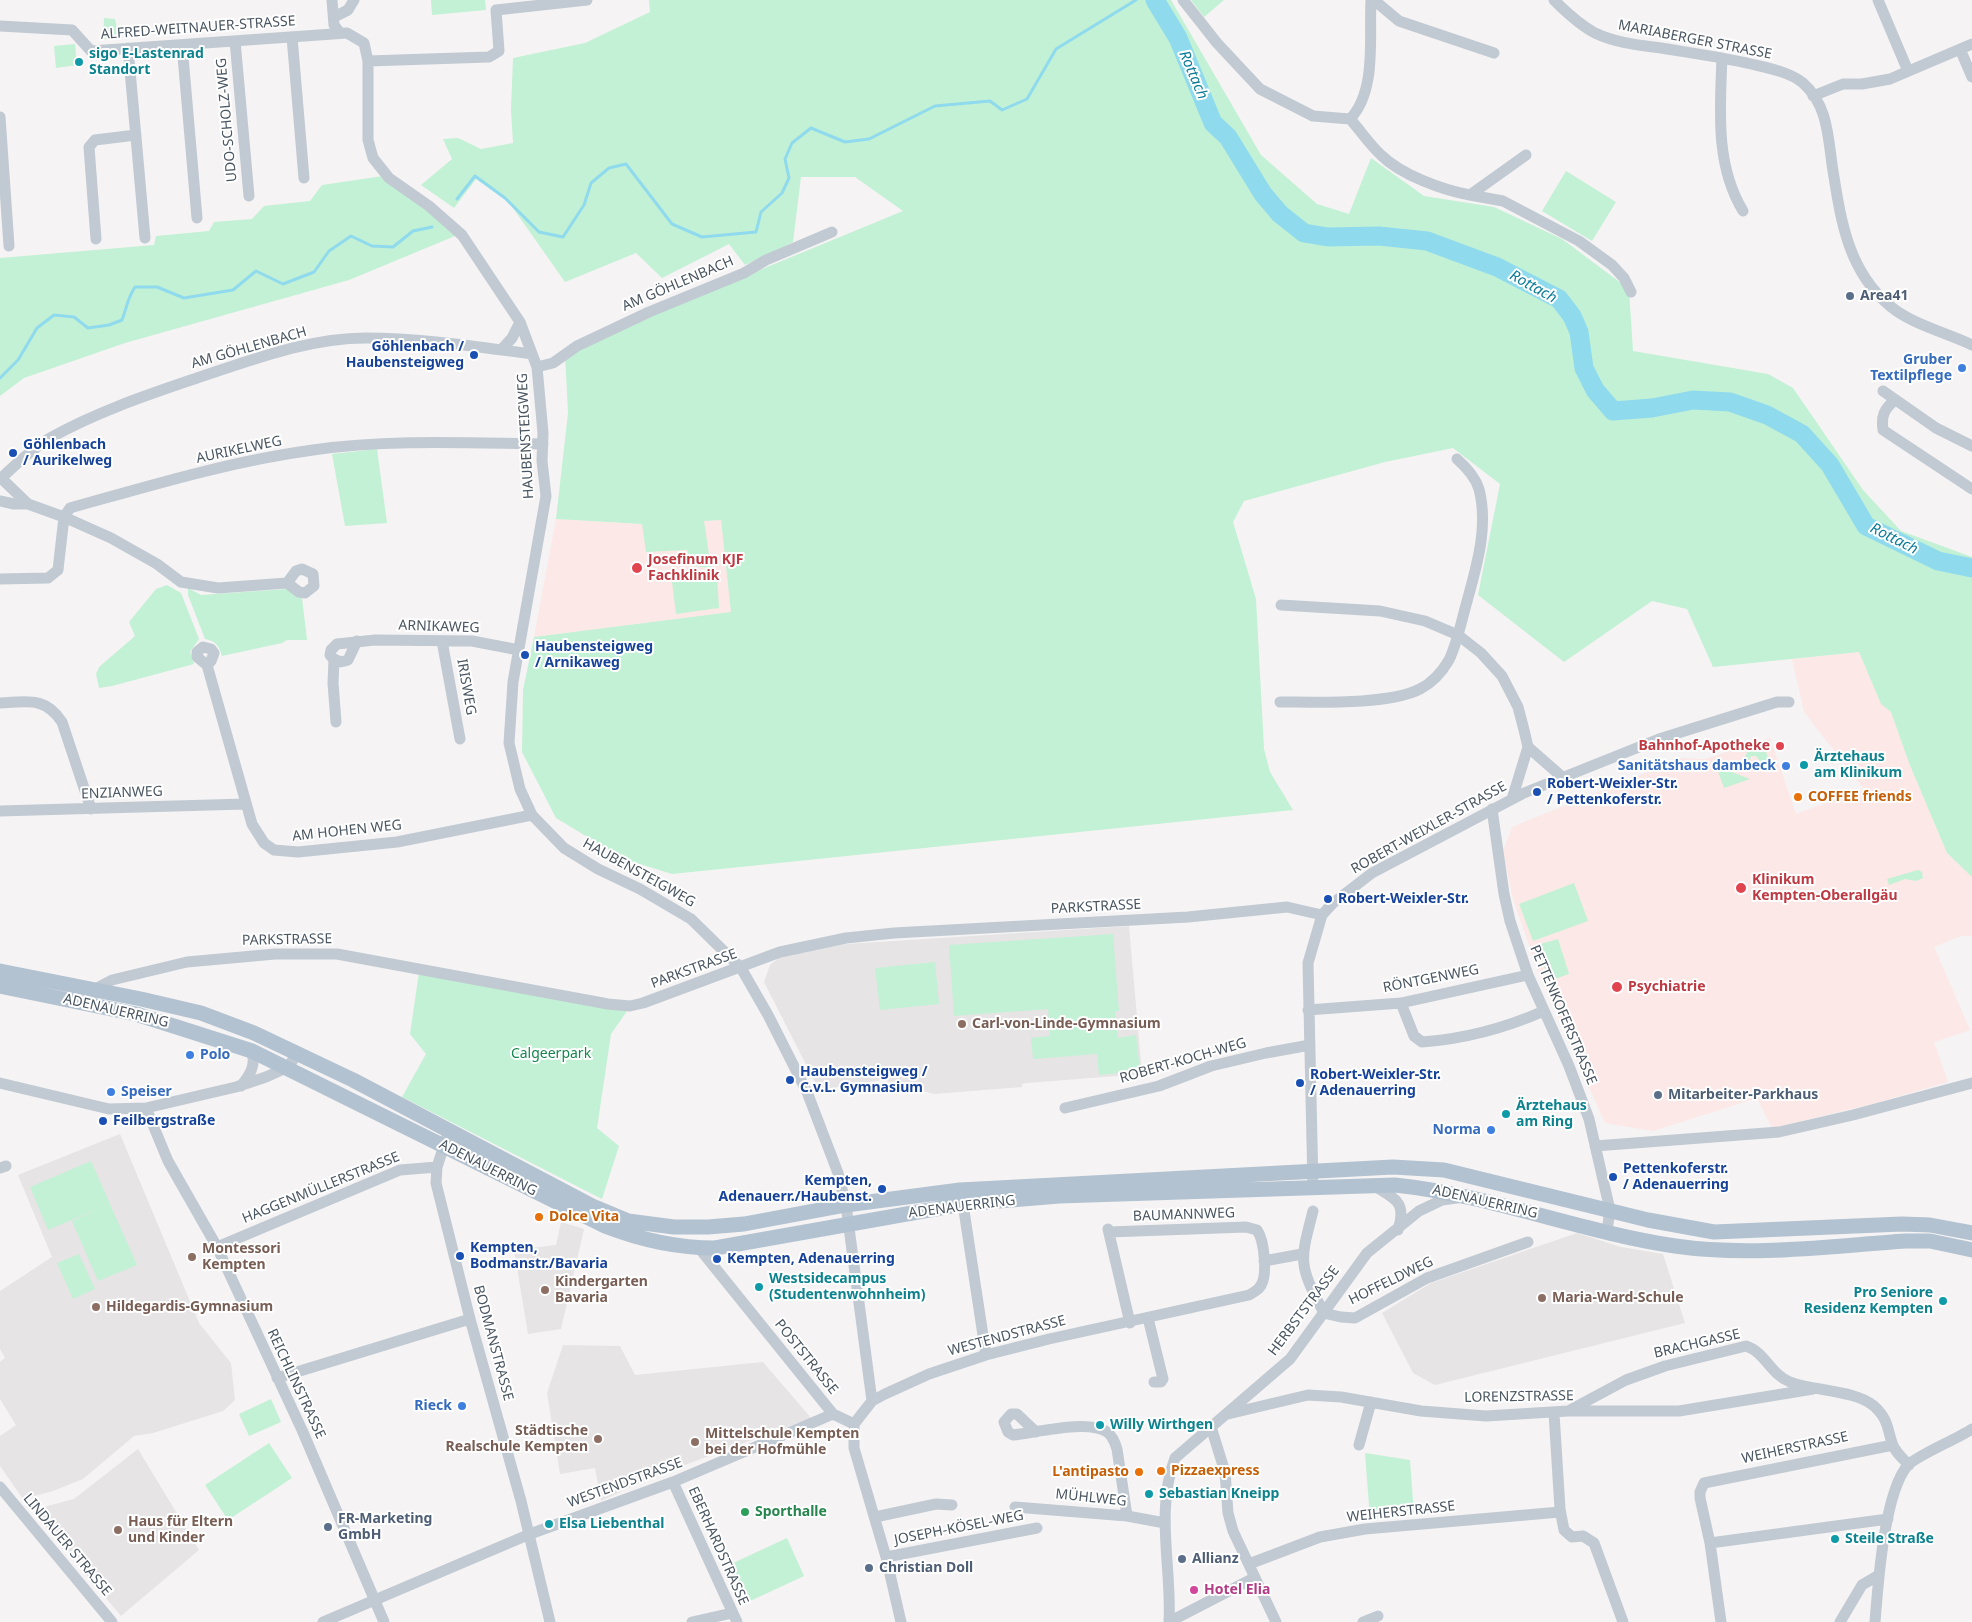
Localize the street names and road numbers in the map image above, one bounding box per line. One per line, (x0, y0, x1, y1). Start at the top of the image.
street label: ALFRED-WEITNAUER-STRASSE (100, 13, 296, 43)
street label: MARIABERGER STRASSE (1617, 17, 1773, 63)
street label: UDO-SCHOLZ-WEG (213, 57, 241, 183)
street label: AM GÖHLENBACH (620, 253, 736, 315)
street label: AM GÖHLENBACH (189, 323, 309, 373)
street label: HAUBENSTEIGWEG (514, 373, 538, 499)
street label: AURIKELWEG (195, 433, 283, 467)
street label: ARNIKAWEG (398, 617, 480, 637)
street label: IRISWEG (453, 658, 479, 716)
street label: ROBERT-WEIXLER-STRASSE (1348, 778, 1510, 878)
street label: ENZIANWEG (81, 783, 163, 803)
street label: AM HOHEN WEG (291, 817, 403, 845)
street label: HAUBENSTEIGWEG (580, 835, 698, 911)
street label: PARKSTRASSE (1050, 896, 1142, 918)
street label: PARKSTRASSE (242, 931, 332, 949)
street label: PETTENKOFERSTRASSE (1526, 943, 1600, 1087)
street label: PARKSTRASSE (649, 946, 739, 992)
street label: RÖNTGENWEG (1382, 961, 1480, 997)
street label: ADENAUERRING (62, 991, 170, 1031)
street label: ROBERT-KOCH-WEG (1118, 1035, 1248, 1087)
street label: ADENAUERRING (436, 1136, 540, 1200)
street label: HAGGENMÜLLERSTRASSE (240, 1149, 402, 1227)
street label: ADENAUERRING (1431, 1182, 1539, 1222)
street label: ADENAUERRING (908, 1192, 1016, 1222)
street label: BAUMANNWEG (1133, 1205, 1235, 1225)
street label: HOFFELDWEG (1346, 1253, 1436, 1309)
street label: HERBSTSTRASSE (1265, 1263, 1343, 1359)
street label: BODMANSTRASSE (470, 1283, 516, 1403)
street label: WESTENDSTRASSE (946, 1312, 1068, 1360)
street label: POSTSTRASSE (771, 1316, 841, 1398)
street label: REICHLINSTRASSE (263, 1326, 329, 1442)
street label: BRACHGASSE (1652, 1326, 1742, 1362)
street label: LORENZSTRASSE (1464, 1388, 1574, 1406)
street label: WEIHERSTRASSE (1740, 1428, 1850, 1468)
street label: WESTENDSTRASSE (565, 1454, 685, 1512)
street label: EBERHARDSTRASSE (684, 1484, 752, 1608)
street label: MÜHLWEG (1055, 1486, 1127, 1510)
street label: LINDAUER STRASSE (19, 1490, 115, 1600)
street label: WEIHERSTRASSE (1346, 1498, 1456, 1526)
street label: JOSEPH-KÖSEL-WEG (893, 1507, 1025, 1549)

